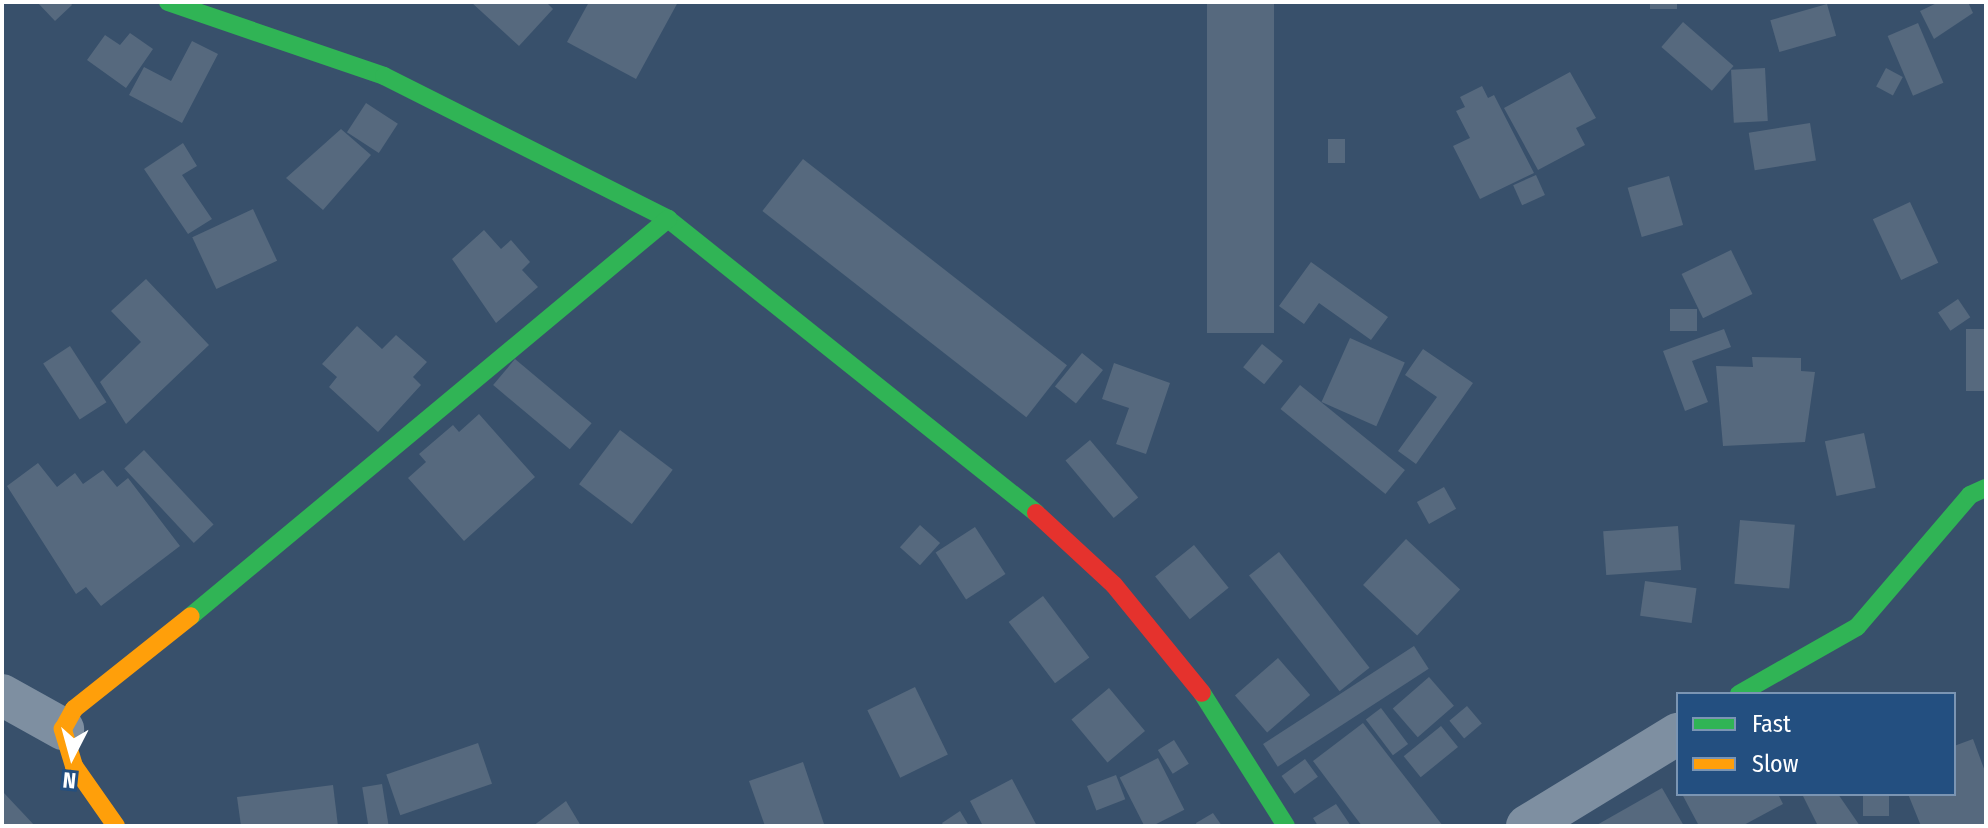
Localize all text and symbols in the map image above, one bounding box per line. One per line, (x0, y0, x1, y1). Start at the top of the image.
legend (1676, 692, 1956, 796)
text: Fast (1752, 710, 1791, 738)
north arrow (32, 716, 112, 796)
text: Slow (1752, 750, 1798, 778)
text: N (61, 766, 77, 794)

